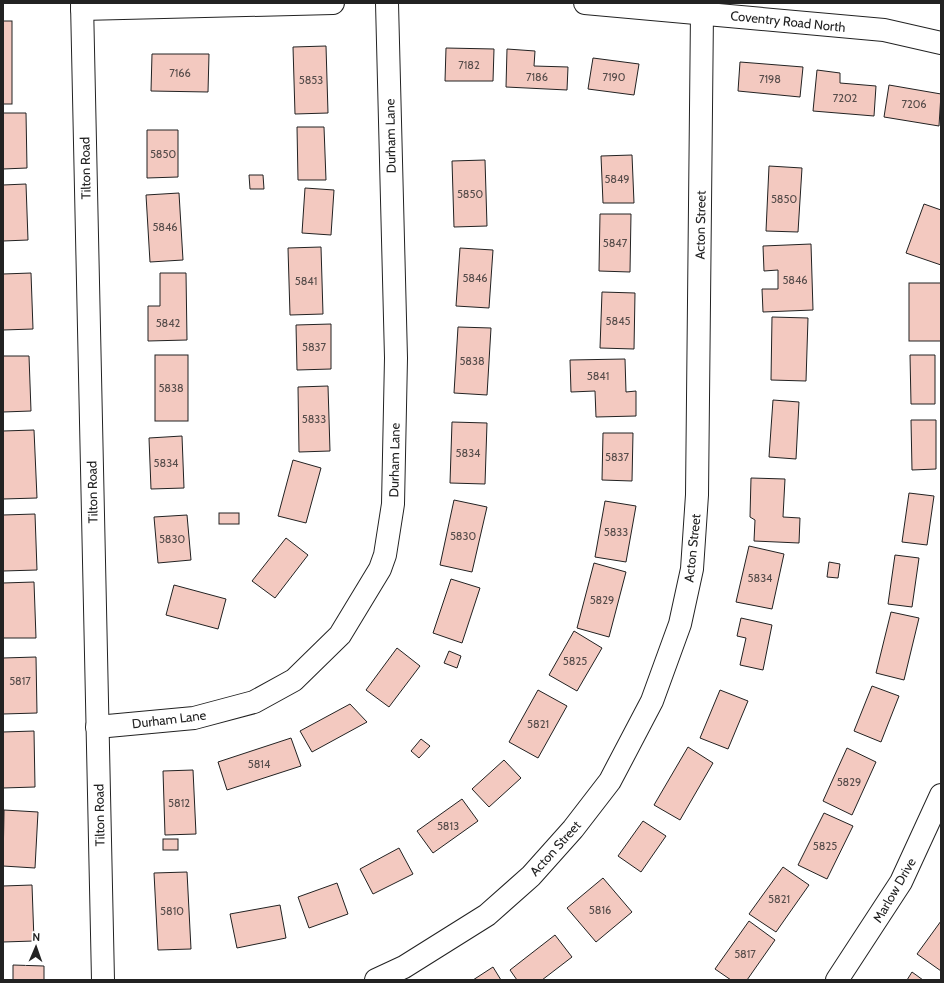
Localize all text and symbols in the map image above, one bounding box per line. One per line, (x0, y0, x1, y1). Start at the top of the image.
street label: Coventry Road North (730, 7, 846, 35)
house number: 7182 (458, 58, 480, 72)
house number: 7166 (169, 66, 191, 80)
house number: 7186 (526, 70, 548, 84)
house number: 7190 (602, 70, 626, 84)
house number: 7198 (759, 72, 781, 86)
house number: 5853 (299, 73, 323, 87)
house number: 7202 (833, 91, 858, 105)
house number: 7206 (901, 97, 927, 111)
street label: Durham Lane (381, 98, 399, 173)
street label: Tilton Road (76, 137, 94, 199)
house number: 5850 (150, 147, 176, 161)
house number: 5849 (604, 172, 630, 186)
house number: 5850 (457, 187, 483, 201)
street label: Acton Street (691, 190, 709, 260)
house number: 5850 (771, 192, 797, 206)
house number: 5846 (152, 220, 178, 234)
house number: 5847 (603, 236, 628, 250)
house number: 5846 (462, 271, 488, 285)
house number: 5846 (782, 273, 808, 287)
house number: 5841 (295, 274, 317, 288)
house number: 5845 (606, 314, 631, 328)
house number: 5842 (156, 316, 181, 330)
house number: 5837 (302, 340, 327, 354)
house number: 5838 (459, 354, 485, 368)
house number: 5841 (587, 369, 609, 383)
house number: 5838 (158, 381, 184, 395)
house number: 5833 (302, 412, 326, 426)
street label: Durham Lane (385, 422, 403, 497)
house number: 5834 (456, 446, 481, 460)
house number: 5837 (605, 450, 630, 464)
house number: 5834 (154, 456, 179, 470)
street label: Tilton Road (83, 461, 101, 523)
street label: Acton Street (680, 512, 704, 583)
house number: 5833 (604, 525, 628, 539)
house number: 5830 (450, 529, 476, 543)
house number: 5830 (159, 532, 185, 546)
house number: 5834 (748, 571, 773, 585)
house number: 5829 (590, 593, 614, 607)
house number: 5825 (563, 654, 587, 668)
house number: 5817 (9, 674, 31, 688)
street label: Durham Lane (131, 706, 207, 731)
house number: 5821 (527, 717, 549, 731)
house number: 5814 (248, 757, 271, 771)
house number: 5829 (837, 775, 861, 789)
street label: Tilton Road (90, 784, 108, 846)
house number: 5812 (168, 796, 190, 810)
street label: Acton Street (526, 817, 584, 879)
house number: 5813 (437, 819, 459, 833)
house number: 5825 (813, 839, 837, 853)
street label: Marlow Drive (869, 854, 919, 925)
house number: 5821 (768, 892, 790, 906)
house number: 5816 (589, 903, 611, 917)
house number: 5810 (160, 904, 184, 918)
north arrow (16, 927, 56, 967)
text: N (32, 930, 40, 944)
house number: 5817 (734, 947, 756, 961)

